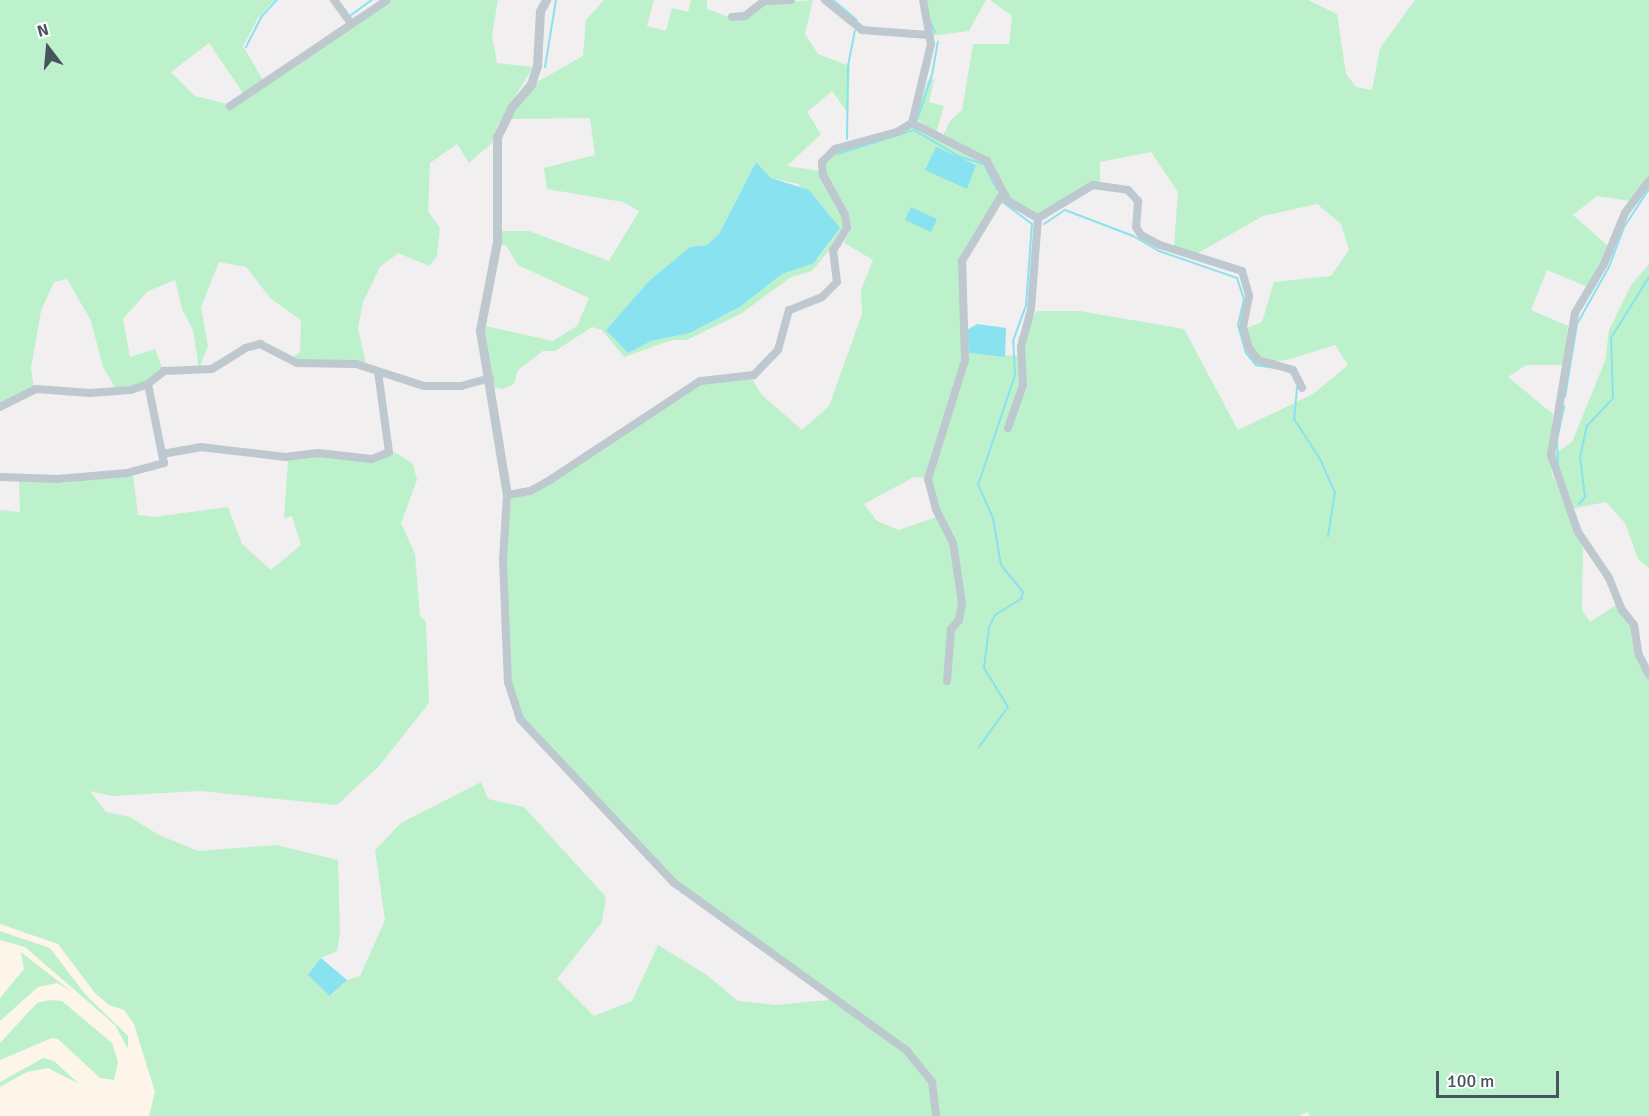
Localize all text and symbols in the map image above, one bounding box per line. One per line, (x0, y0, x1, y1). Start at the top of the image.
north arrow (18, 18, 78, 78)
text: N (35, 20, 51, 42)
scale bar (1439, 1059, 1562, 1097)
text: 100 m (1447, 1070, 1494, 1092)

